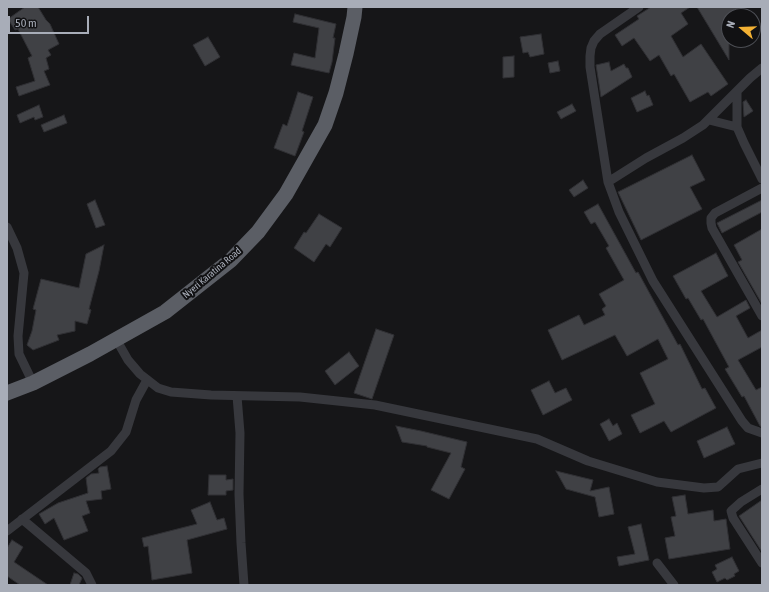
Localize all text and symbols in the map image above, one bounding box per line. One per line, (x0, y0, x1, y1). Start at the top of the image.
scale bar (10, 8, 91, 34)
north arrow (721, 8, 761, 48)
text: 50 m (15, 16, 37, 30)
text: N (724, 19, 737, 29)
street label: Nyeri Karatina Road (180, 245, 244, 301)

